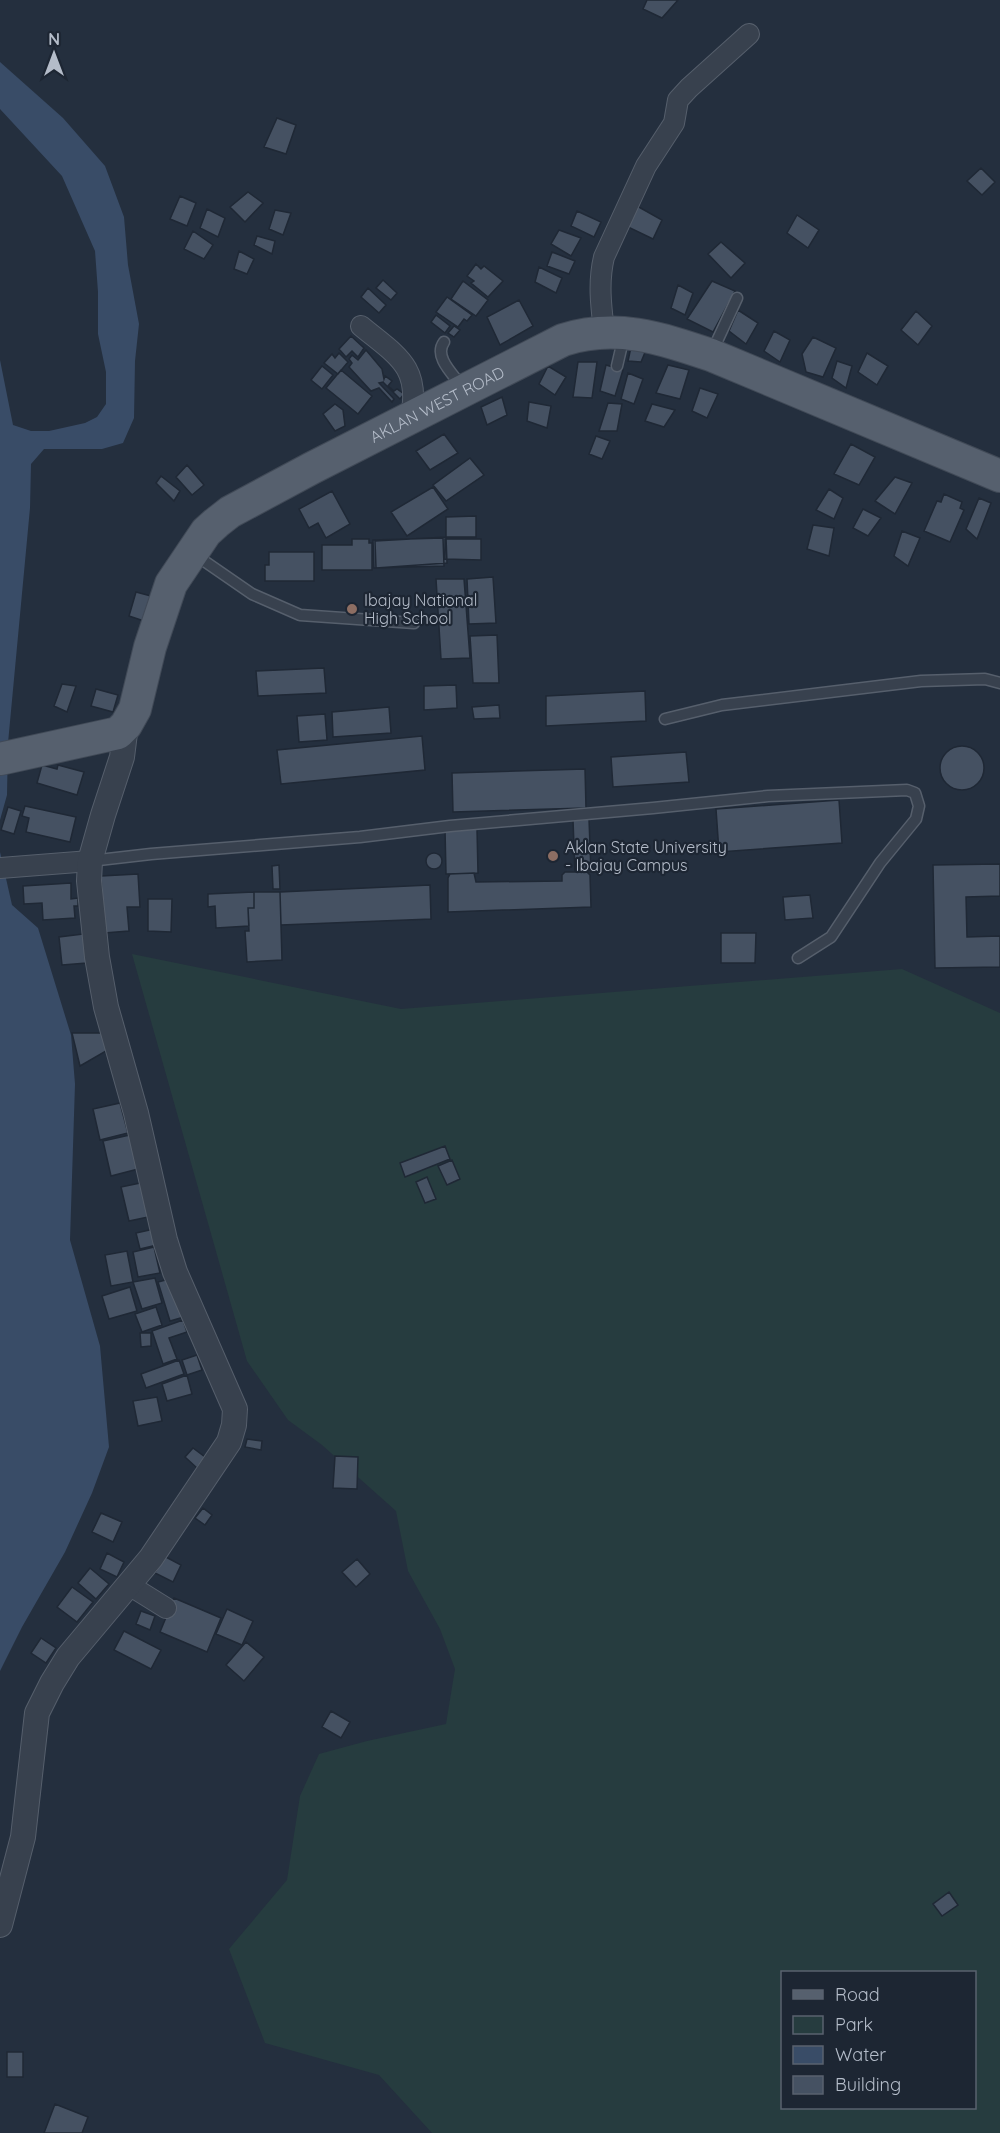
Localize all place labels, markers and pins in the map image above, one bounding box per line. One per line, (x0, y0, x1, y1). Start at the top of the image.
place label: Ibajay National High School (364, 590, 477, 628)
marker: Ibajay National High School (345, 602, 359, 616)
place label: Aklan State University - Ibajay Campus (565, 837, 727, 875)
marker: Aklan State University - Ibajay Campus (546, 849, 560, 863)

